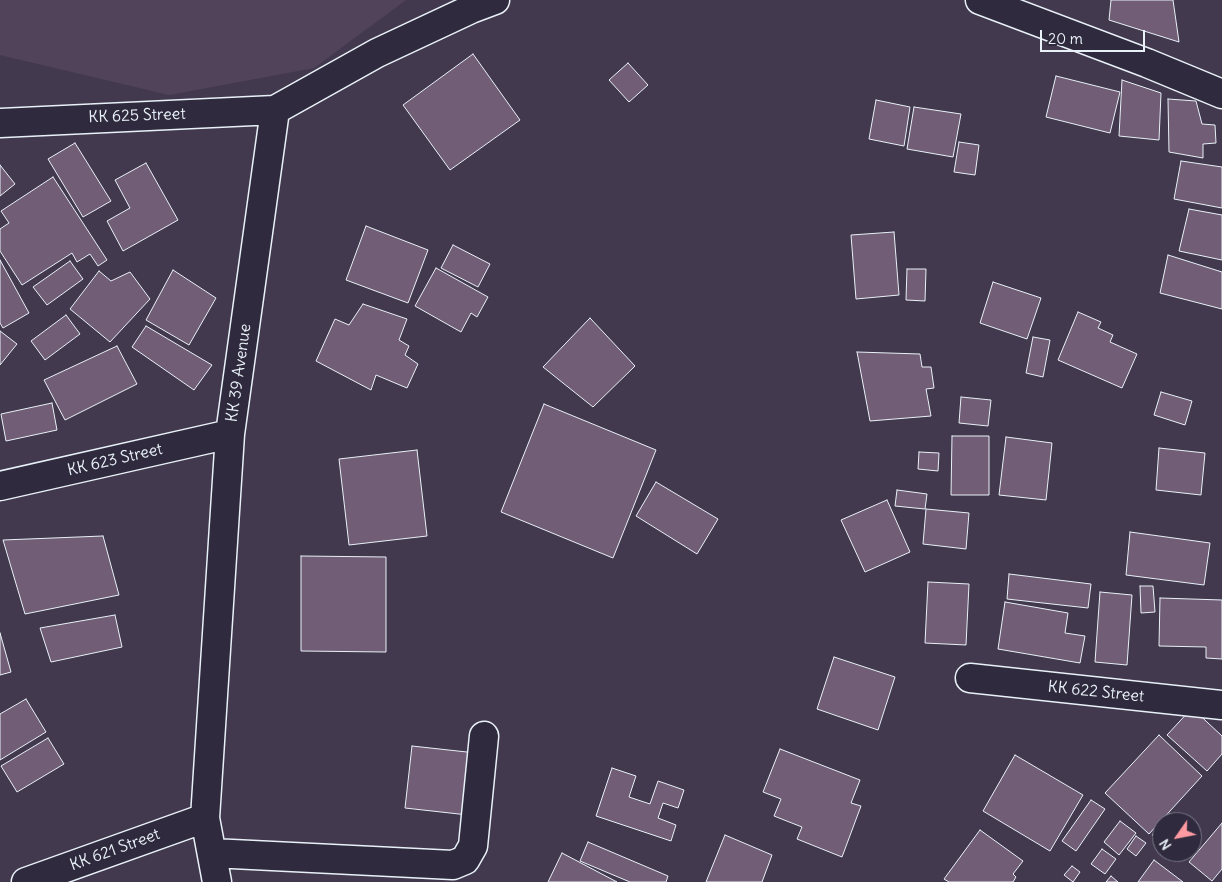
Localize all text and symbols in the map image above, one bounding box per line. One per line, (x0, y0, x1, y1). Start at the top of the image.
scale bar (1042, 20, 1147, 52)
text: 20 m (1048, 29, 1083, 48)
street label: KK 625 Street (88, 105, 186, 127)
street label: KK 39 Avenue (223, 322, 255, 424)
street label: KK 623 Street (65, 440, 165, 480)
street label: KK 622 Street (1047, 677, 1145, 707)
north arrow (1152, 812, 1202, 862)
street label: KK 621 Street (67, 825, 163, 875)
text: N (1155, 836, 1175, 854)

